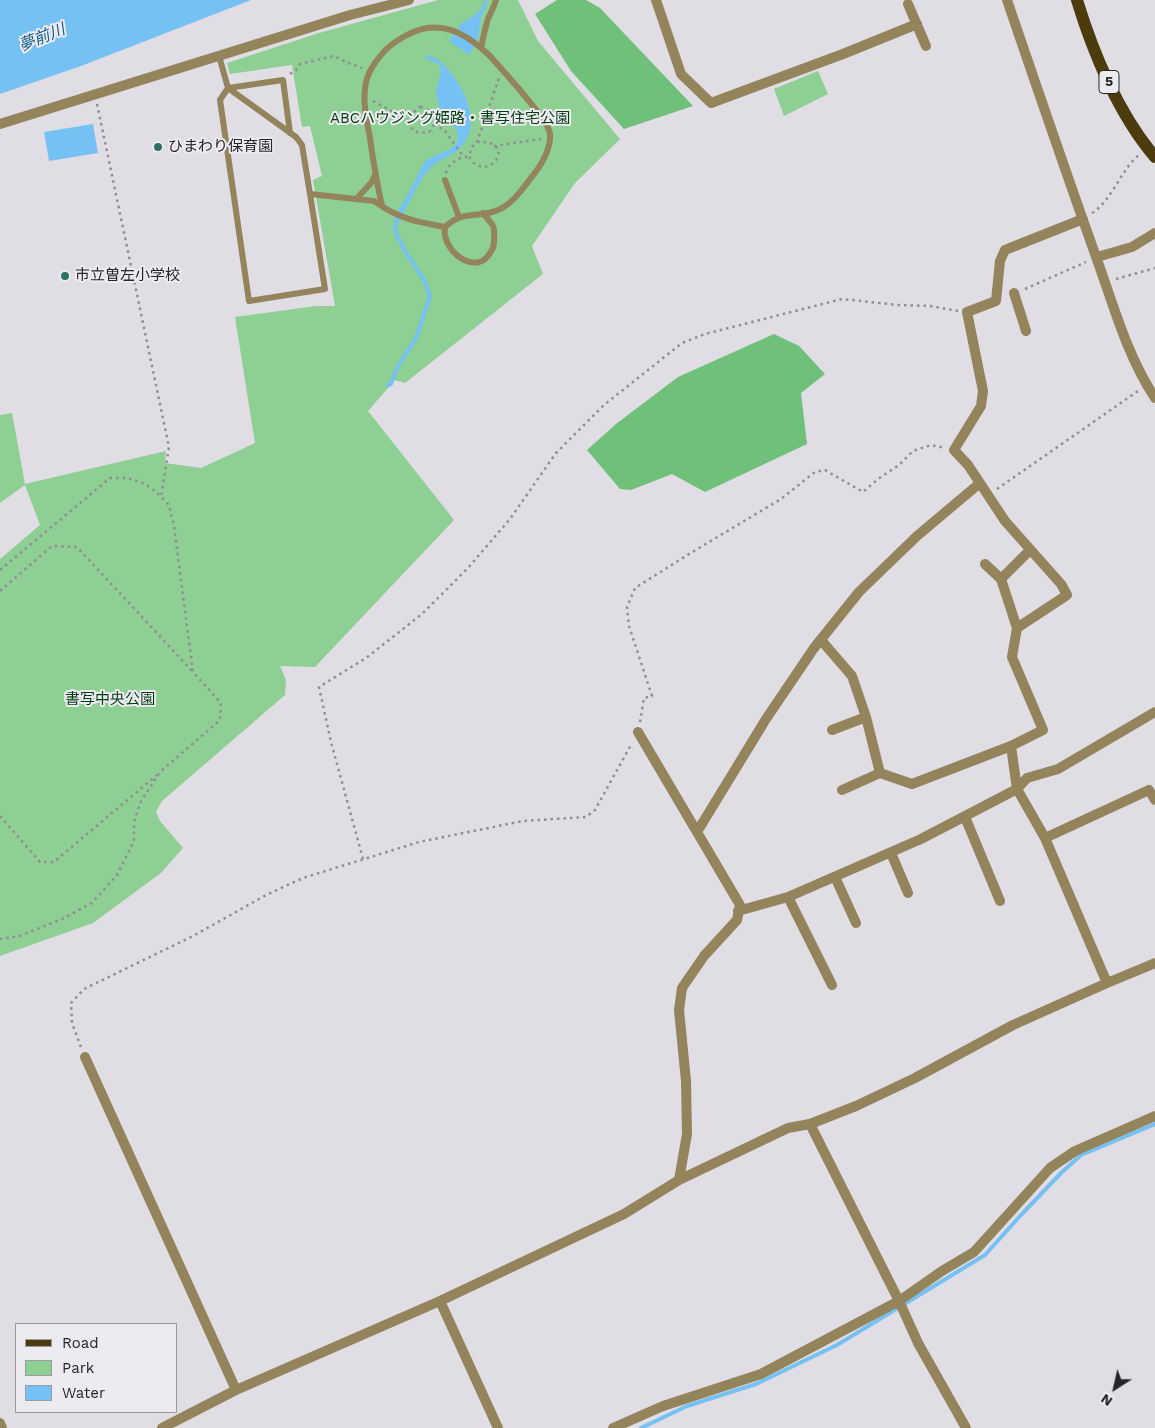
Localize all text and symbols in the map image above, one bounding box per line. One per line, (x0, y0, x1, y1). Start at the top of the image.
water label: 夢前川 (16, 20, 68, 56)
road number: 5 (1099, 70, 1119, 94)
park label: ABCハウジング姫路・書写住宅公園 (330, 110, 570, 128)
place label: ひまわり保育園 (168, 138, 273, 156)
marker: ひまわり保育園 (152, 141, 164, 153)
place label: 市立曽左小学校 (75, 267, 180, 285)
marker: 市立曽左小学校 (59, 270, 71, 282)
park label: 書写中央公園 (65, 691, 155, 709)
legend (15, 1323, 178, 1413)
text: Road (62, 1334, 99, 1352)
text: Park (62, 1359, 94, 1377)
north arrow (1090, 1363, 1140, 1413)
text: Water (62, 1384, 105, 1402)
text: N (1098, 1391, 1115, 1410)

